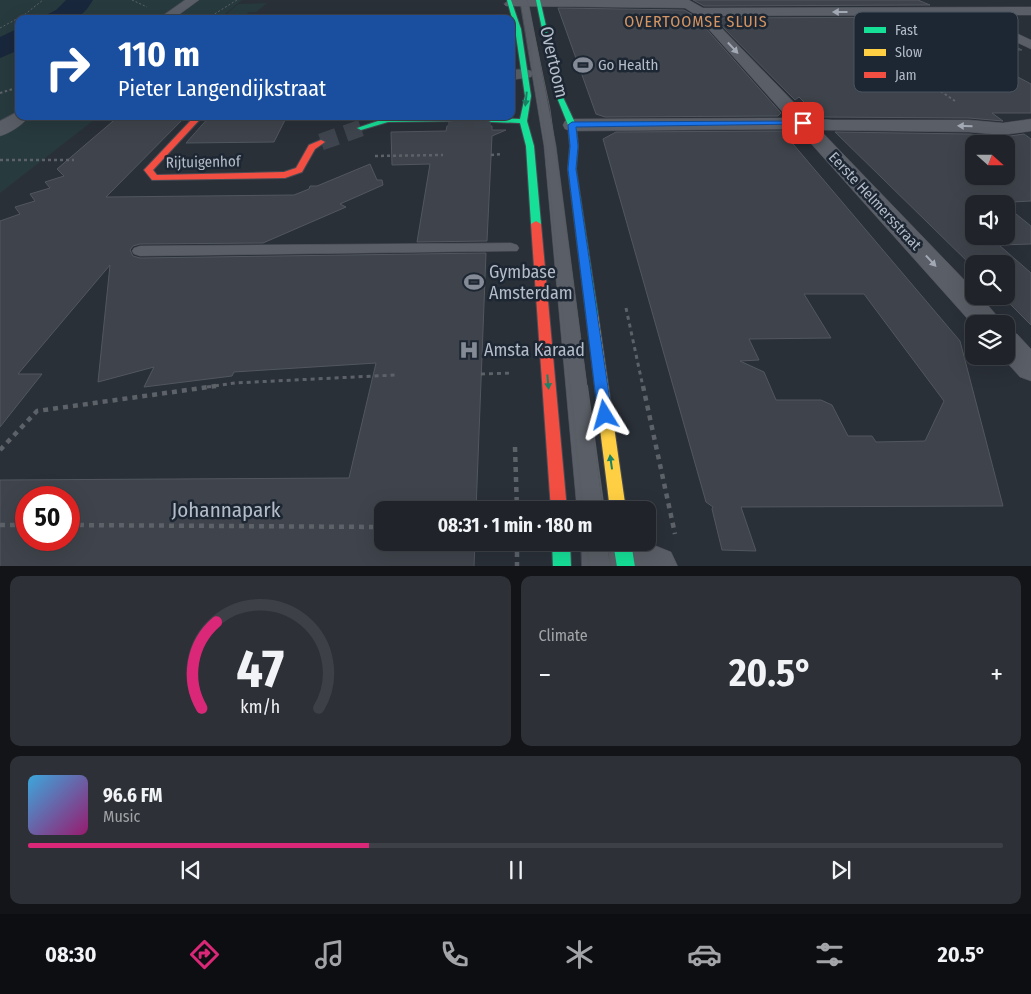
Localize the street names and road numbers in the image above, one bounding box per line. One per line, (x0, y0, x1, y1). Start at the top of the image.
street label: Overtoom (535, 24, 573, 100)
street label: Eerste Helmersstraat (825, 148, 925, 254)
street label: Rijtuigenhof (165, 152, 242, 172)
street label: Johannapark (172, 497, 281, 523)

